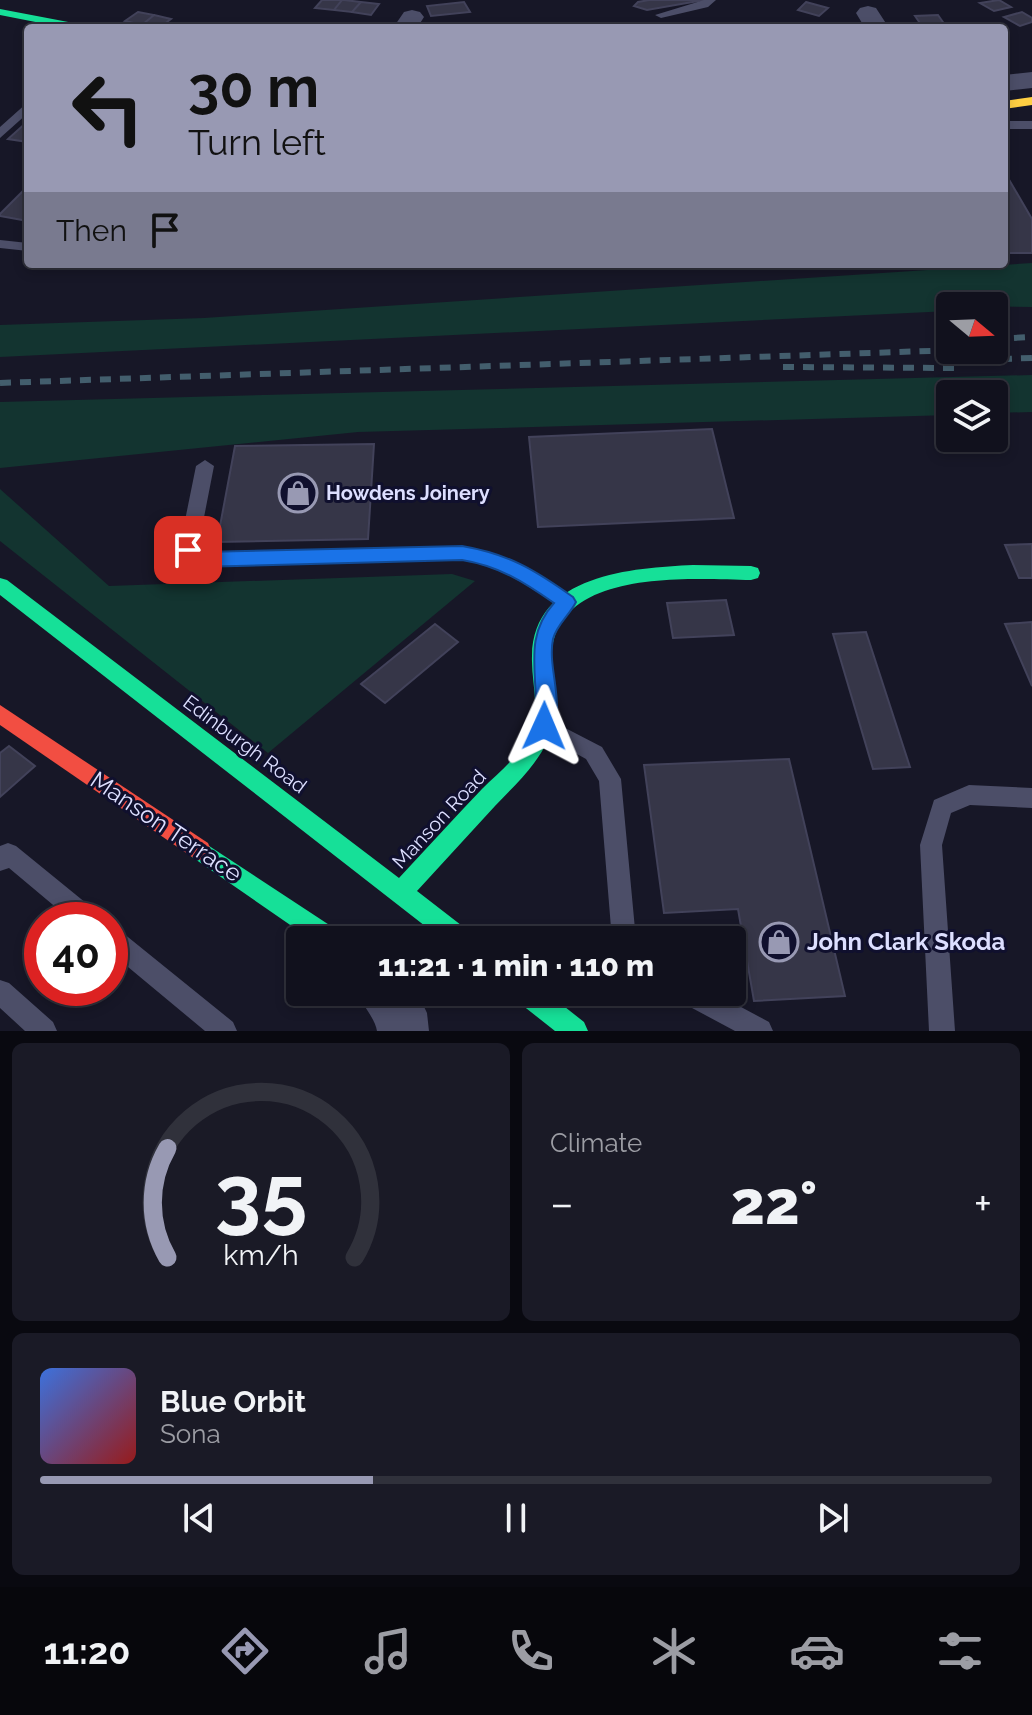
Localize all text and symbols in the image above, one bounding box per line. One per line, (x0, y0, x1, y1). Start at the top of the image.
text: 30 m (188, 54, 319, 120)
icon: left (56, 56, 160, 160)
text: Turn left (188, 121, 326, 163)
icon: arrive (143, 208, 187, 252)
text: Then (56, 213, 127, 248)
north arrow (936, 292, 1008, 364)
map controls (936, 292, 1008, 452)
button: layers (936, 380, 1008, 452)
shop icon: Howdens Joinery (277, 472, 319, 514)
place label: Howdens Joinery (326, 481, 490, 505)
pin (154, 516, 222, 584)
icon: arrive (166, 528, 210, 572)
position arrow (502, 684, 586, 768)
street label: Edinburgh Road (179, 690, 311, 798)
street label: Manson Terrace (85, 765, 247, 888)
street label: Manson Road (387, 765, 491, 873)
speed limit sign: 40 (24, 902, 128, 1006)
shop icon: John Clark Skoda (758, 921, 800, 963)
place label: John Clark Skoda (807, 927, 1006, 956)
text: 11:21 · 1 min · 110 m (378, 948, 654, 983)
text: Climate (550, 1128, 642, 1158)
text: 35 (215, 1146, 307, 1243)
text: 22° (730, 1168, 817, 1238)
text: − (550, 1178, 574, 1229)
text: + (974, 1178, 992, 1229)
text: km/h (223, 1238, 299, 1272)
text: Blue Orbit (160, 1384, 306, 1419)
text: Sona (160, 1419, 221, 1449)
icon: previous (177, 1496, 221, 1540)
icon: pause (494, 1496, 538, 1540)
icon: next (811, 1496, 855, 1540)
icon: directions (217, 1623, 273, 1679)
icon: music (360, 1623, 416, 1679)
icon: phone (503, 1623, 559, 1679)
icon: climate (646, 1623, 702, 1679)
icon: car (789, 1623, 845, 1679)
icon: filters (932, 1623, 988, 1679)
text: 11:20 (44, 1630, 130, 1672)

